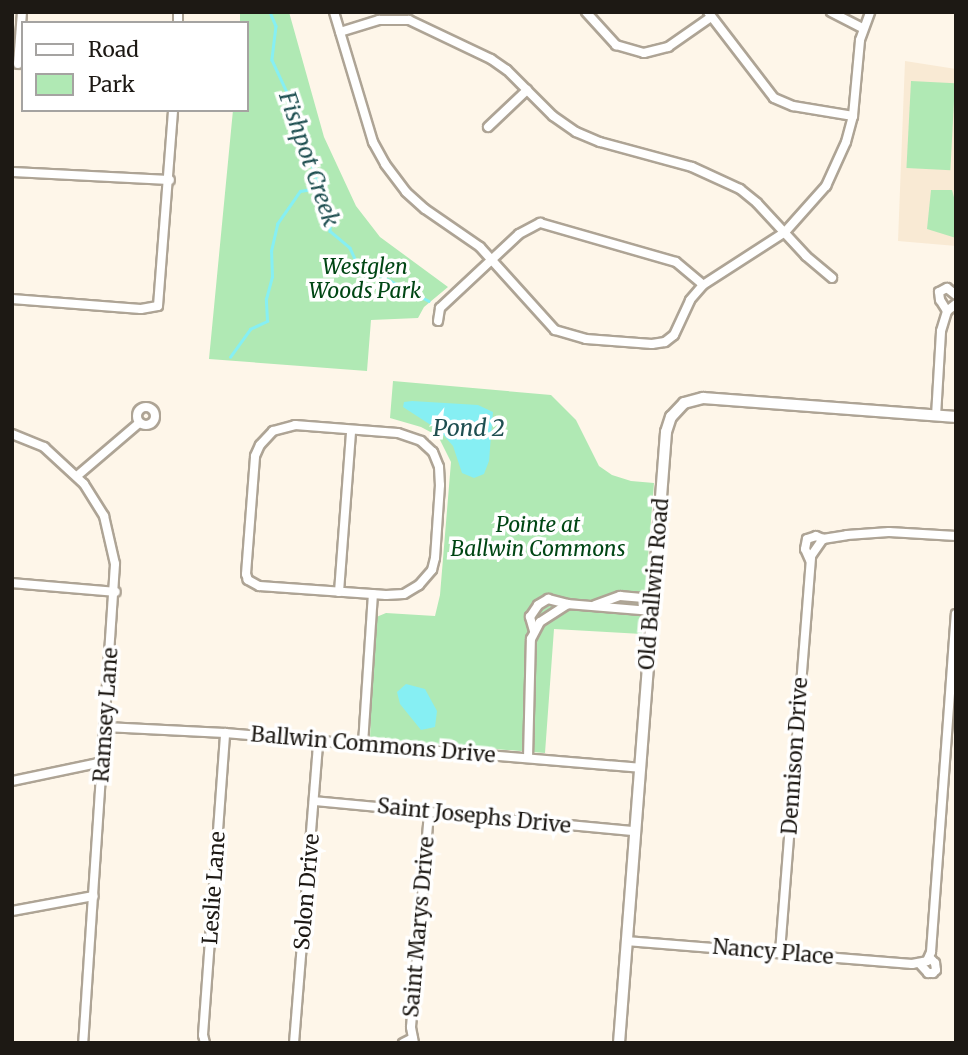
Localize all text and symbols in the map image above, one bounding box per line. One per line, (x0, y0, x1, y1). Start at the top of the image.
legend (21, 21, 248, 112)
text: Road (88, 36, 139, 63)
text: Park (88, 71, 135, 98)
water label: Fishpot Creek (273, 88, 345, 230)
park label: Westglen Woods Park (309, 254, 421, 304)
water label: Pond 2 (433, 414, 505, 442)
street label: Old Ballwin Road (634, 497, 674, 671)
park label: Pointe at Ballwin Commons (451, 512, 625, 562)
street label: Ramsey Lane (89, 647, 123, 783)
street label: Dennison Drive (777, 676, 813, 836)
street label: Ballwin Commons Drive (250, 722, 496, 768)
street label: Saint Josephs Drive (376, 793, 572, 839)
street label: Leslie Lane (197, 831, 231, 945)
street label: Solon Drive (289, 833, 325, 951)
street label: Saint Marys Drive (399, 836, 439, 1018)
street label: Nancy Place (711, 934, 835, 970)

